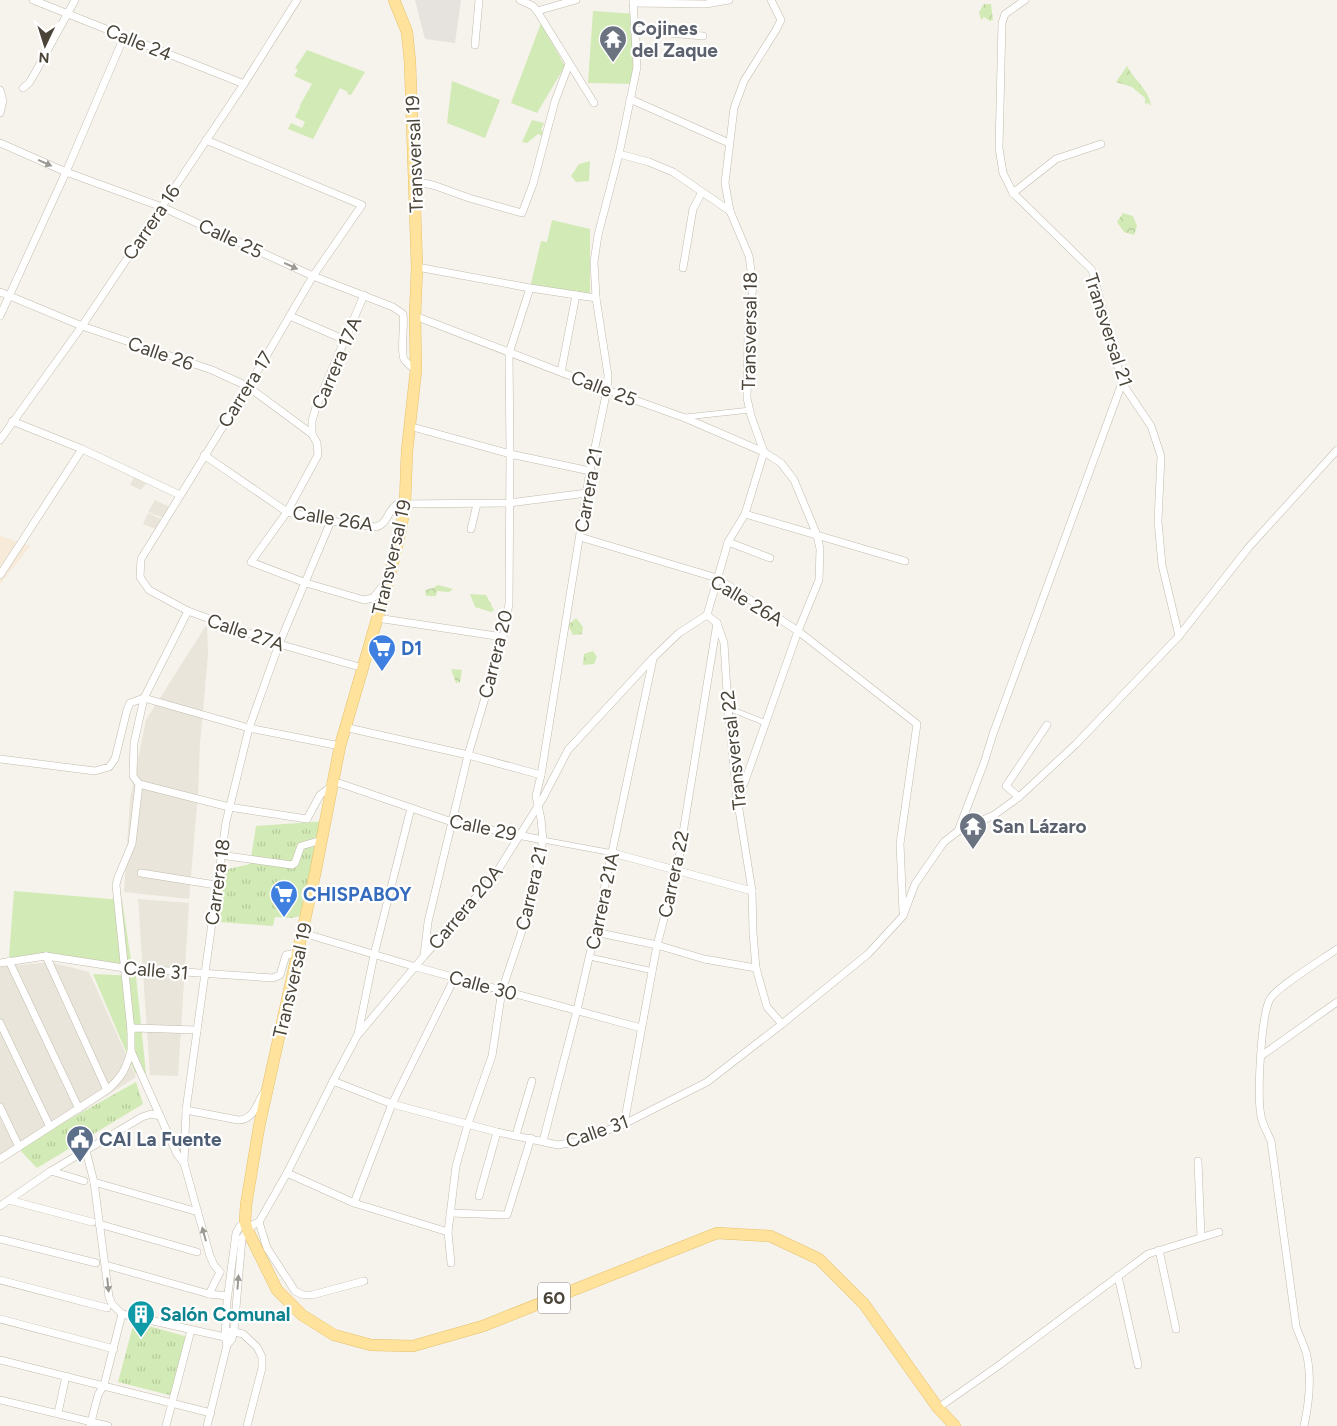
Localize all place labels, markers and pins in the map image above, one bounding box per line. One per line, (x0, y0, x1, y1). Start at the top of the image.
place label: Cojines del Zaque (632, 17, 718, 62)
temple icon: Cojines del Zaque (598, 24, 628, 63)
supermarket icon: D1 (367, 633, 397, 672)
place label: D1 (401, 637, 422, 660)
temple icon: San Lázaro (958, 811, 988, 850)
place label: San Lázaro (992, 815, 1087, 838)
supermarket icon: CHISPABOY (269, 879, 299, 918)
place label: CHISPABOY (303, 883, 412, 906)
public building icon: CAI La Fuente (65, 1124, 95, 1163)
place label: CAI La Fuente (99, 1128, 222, 1151)
building icon: Salón Comunal (126, 1299, 156, 1338)
place label: Salón Comunal (160, 1303, 290, 1326)

